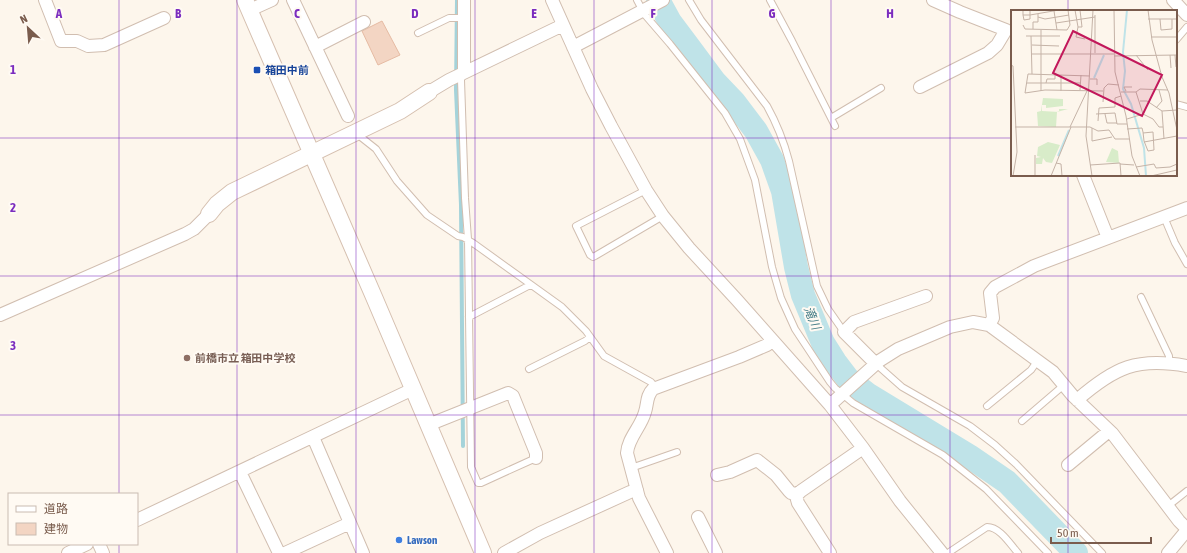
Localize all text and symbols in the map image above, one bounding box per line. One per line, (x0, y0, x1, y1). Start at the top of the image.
text: A (55, 6, 63, 21)
text: B (175, 6, 182, 21)
text: C (294, 6, 300, 21)
text: D (411, 6, 419, 21)
text: E (531, 6, 537, 21)
text: F (650, 6, 656, 21)
text: G (769, 6, 776, 21)
text: H (886, 6, 894, 21)
north arrow (8, 8, 48, 48)
inset map (1011, 10, 1177, 176)
text: N (18, 12, 29, 26)
text: 1 (10, 62, 16, 77)
place label: 箱田中前 (265, 64, 309, 76)
marker: 箱田中前 (252, 65, 262, 75)
text: 2 (10, 200, 16, 215)
water label: 滝川 (801, 304, 824, 334)
text: 3 (10, 338, 16, 353)
place label: 前橋市立 箱田中学校 (195, 352, 296, 364)
marker: 前橋市立 箱田中学校 (182, 353, 192, 363)
legend (8, 493, 138, 545)
text: 道路 (44, 502, 68, 516)
scale bar (1051, 519, 1151, 545)
text: 建物 (44, 522, 68, 536)
text: 50 m (1057, 526, 1079, 540)
place label: Lawson (407, 534, 437, 546)
marker: Lawson (394, 535, 404, 545)

